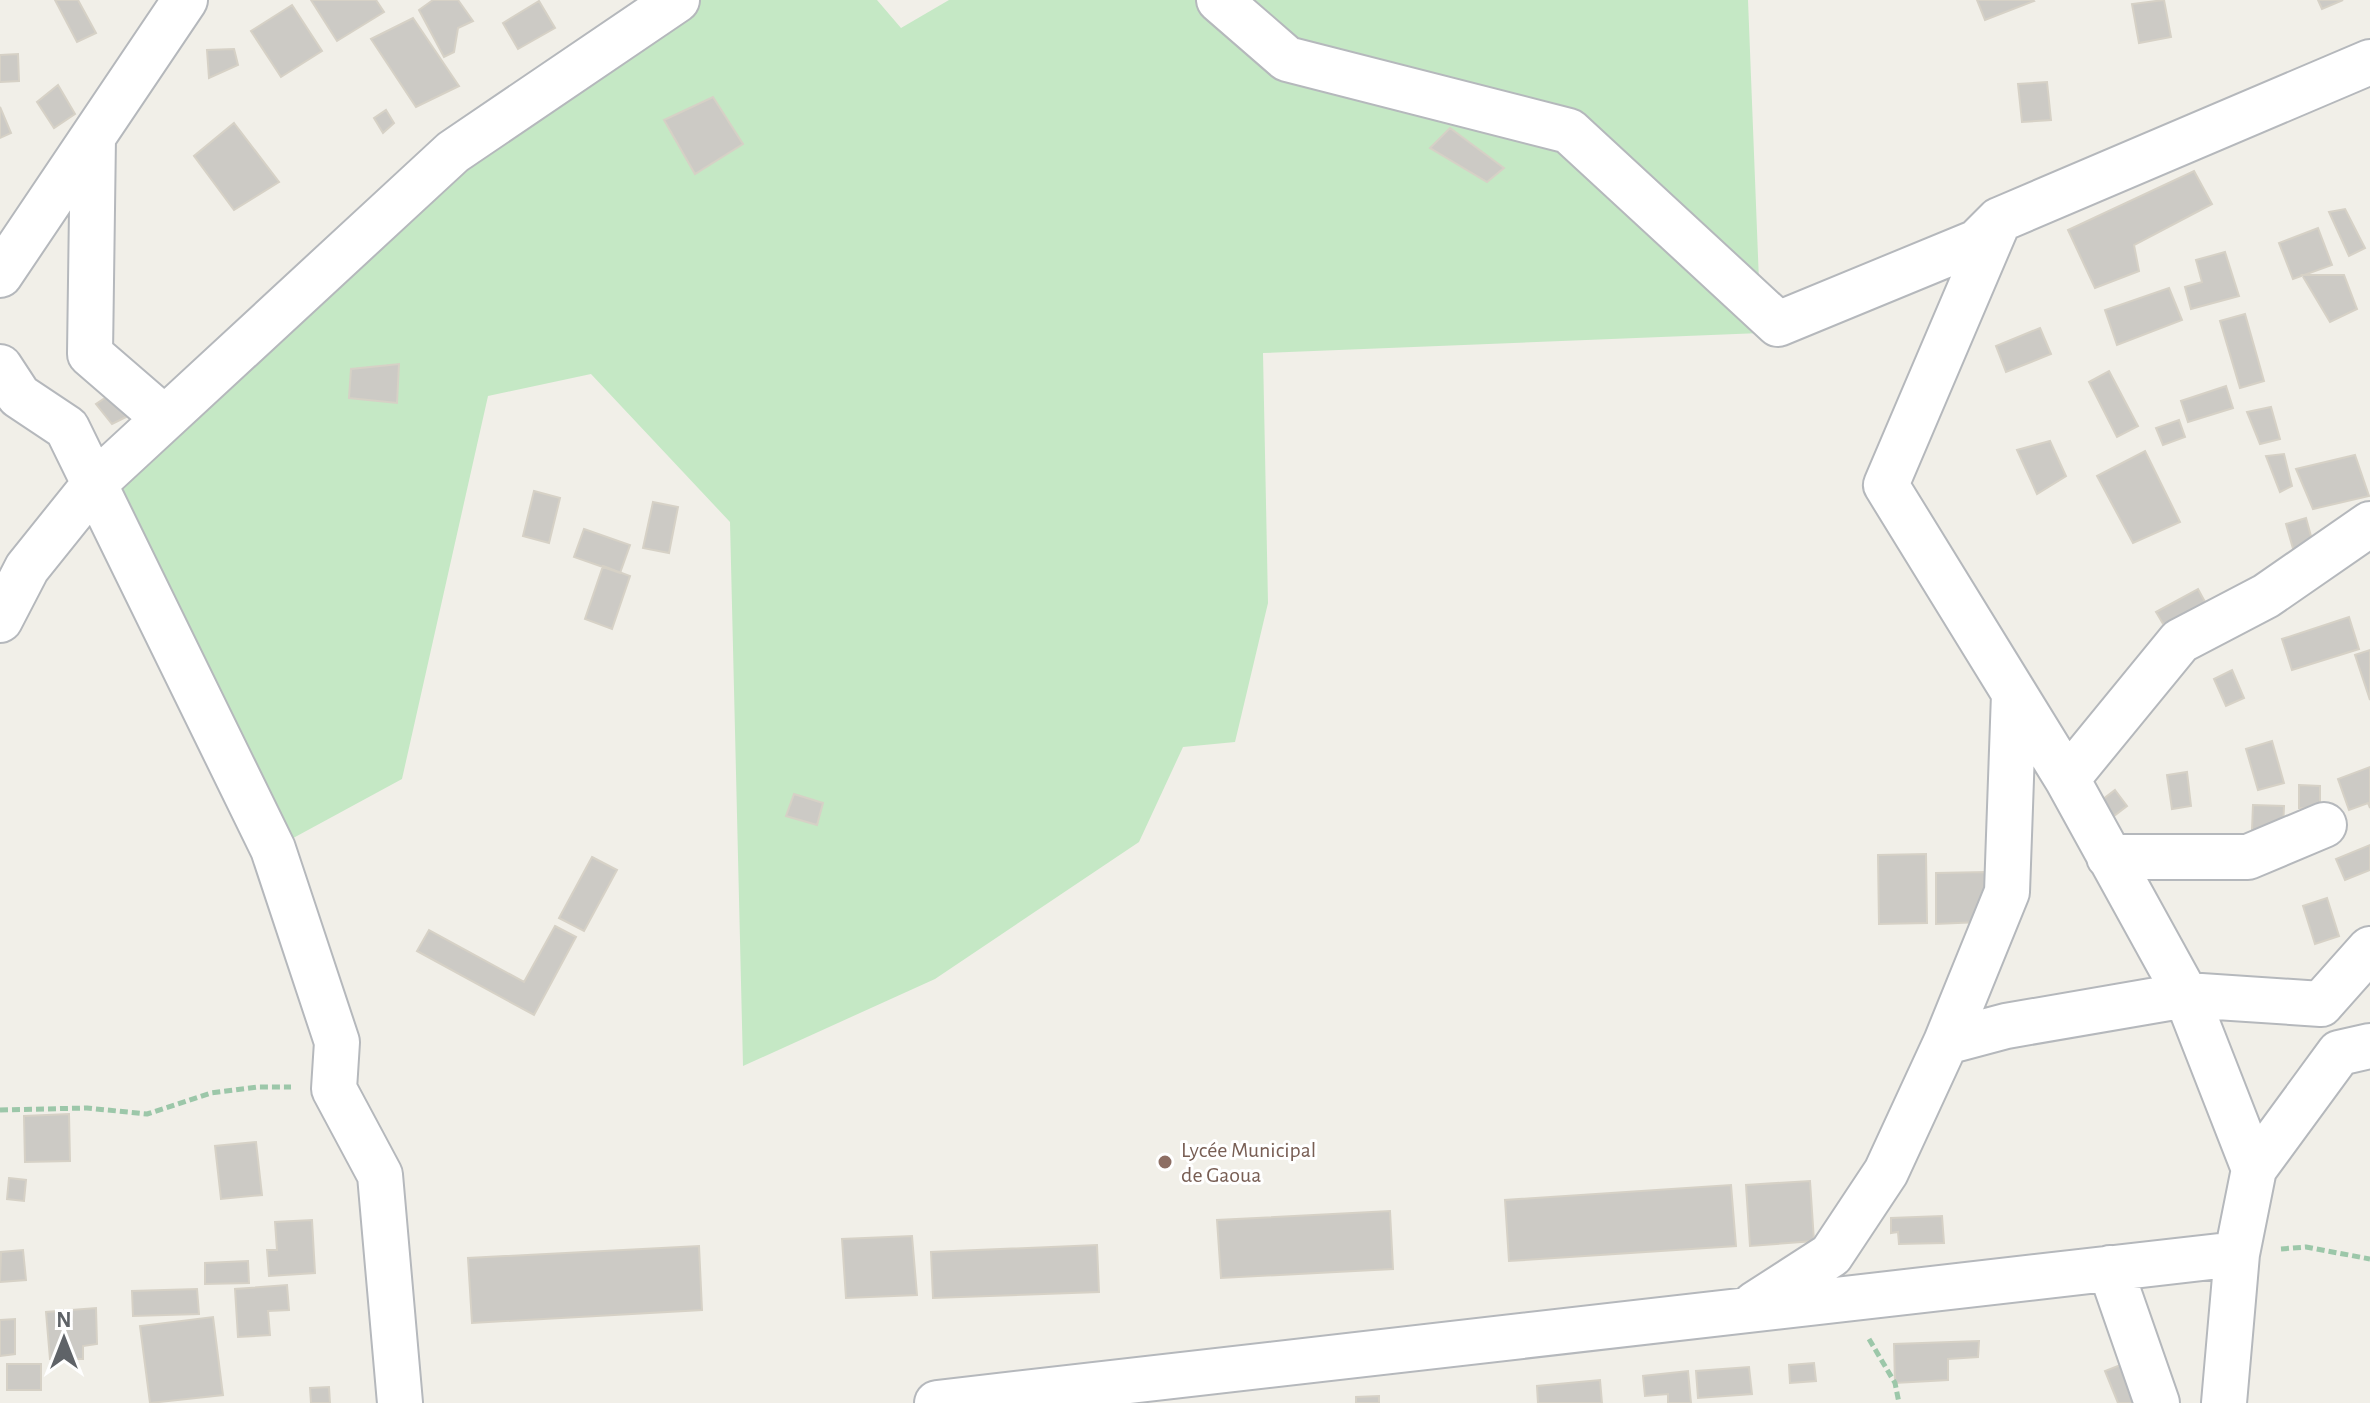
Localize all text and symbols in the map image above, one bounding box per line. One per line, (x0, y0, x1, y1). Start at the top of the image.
place label: Lycée Municipal de Gaoua (1181, 1139, 1316, 1186)
marker: Lycée Municipal de Gaoua (1156, 1153, 1174, 1171)
north arrow (24, 1299, 104, 1379)
text: N (56, 1309, 72, 1331)

